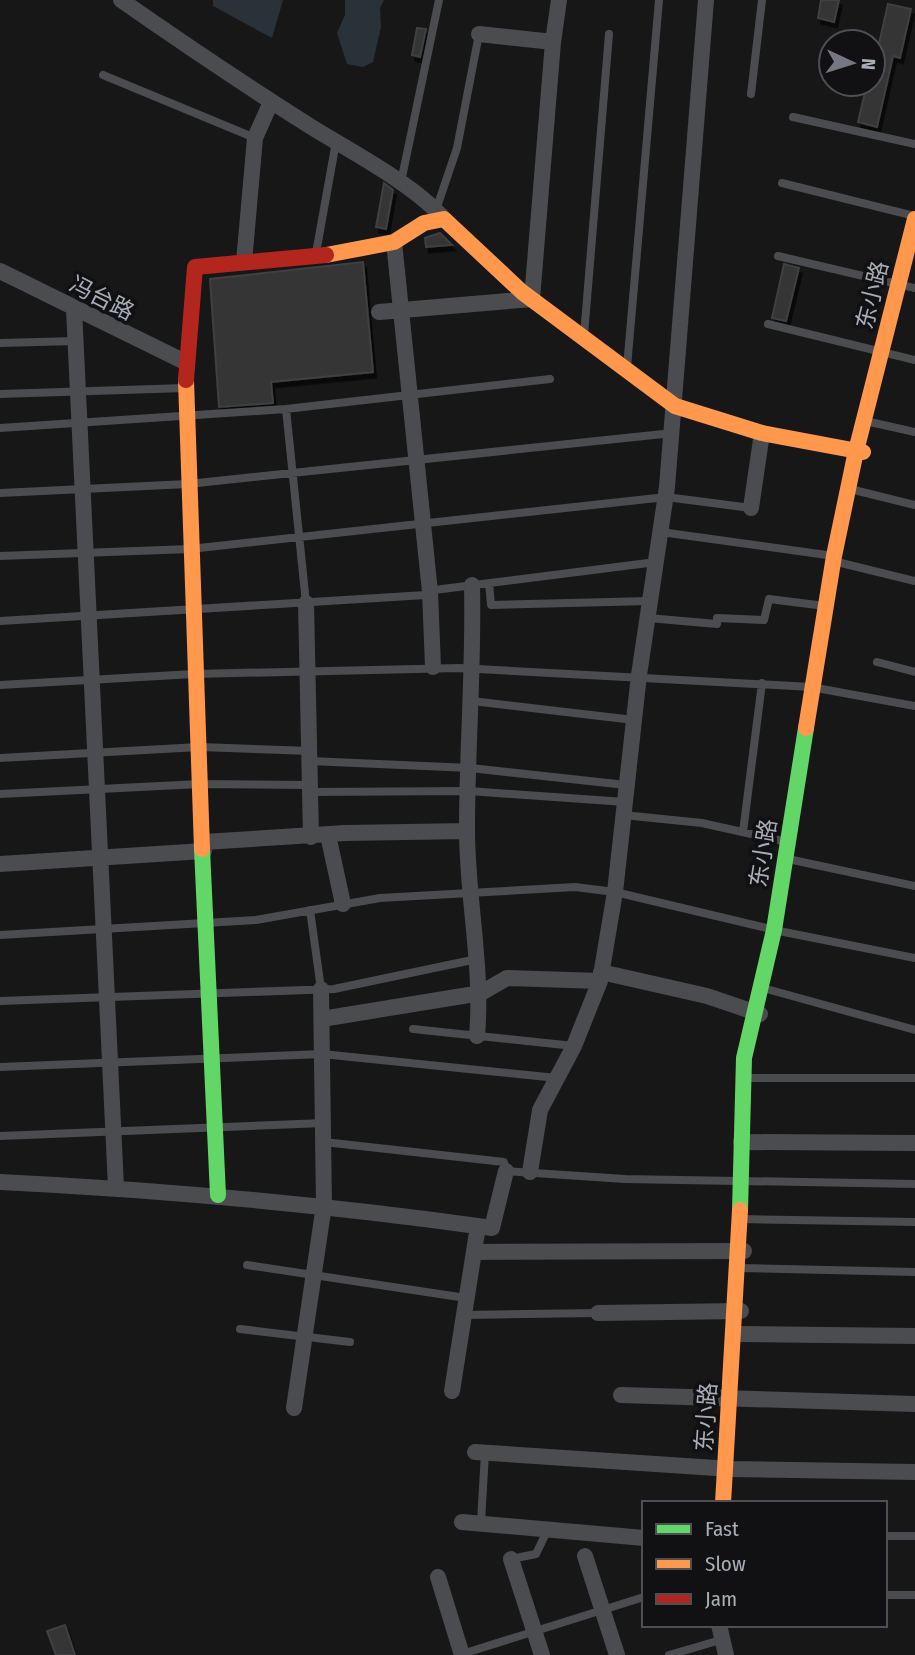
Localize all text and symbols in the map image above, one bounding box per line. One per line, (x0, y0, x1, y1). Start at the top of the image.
north arrow (817, 28, 887, 98)
text: N (857, 58, 880, 71)
street label: 东小路 (850, 258, 894, 332)
street label: 冯台路 (65, 270, 139, 326)
street label: 东小路 (744, 817, 782, 889)
street label: 东小路 (690, 1382, 722, 1452)
legend (642, 1501, 887, 1627)
text: Fast (705, 1516, 739, 1542)
text: Slow (705, 1551, 746, 1577)
text: Jam (705, 1586, 737, 1612)

